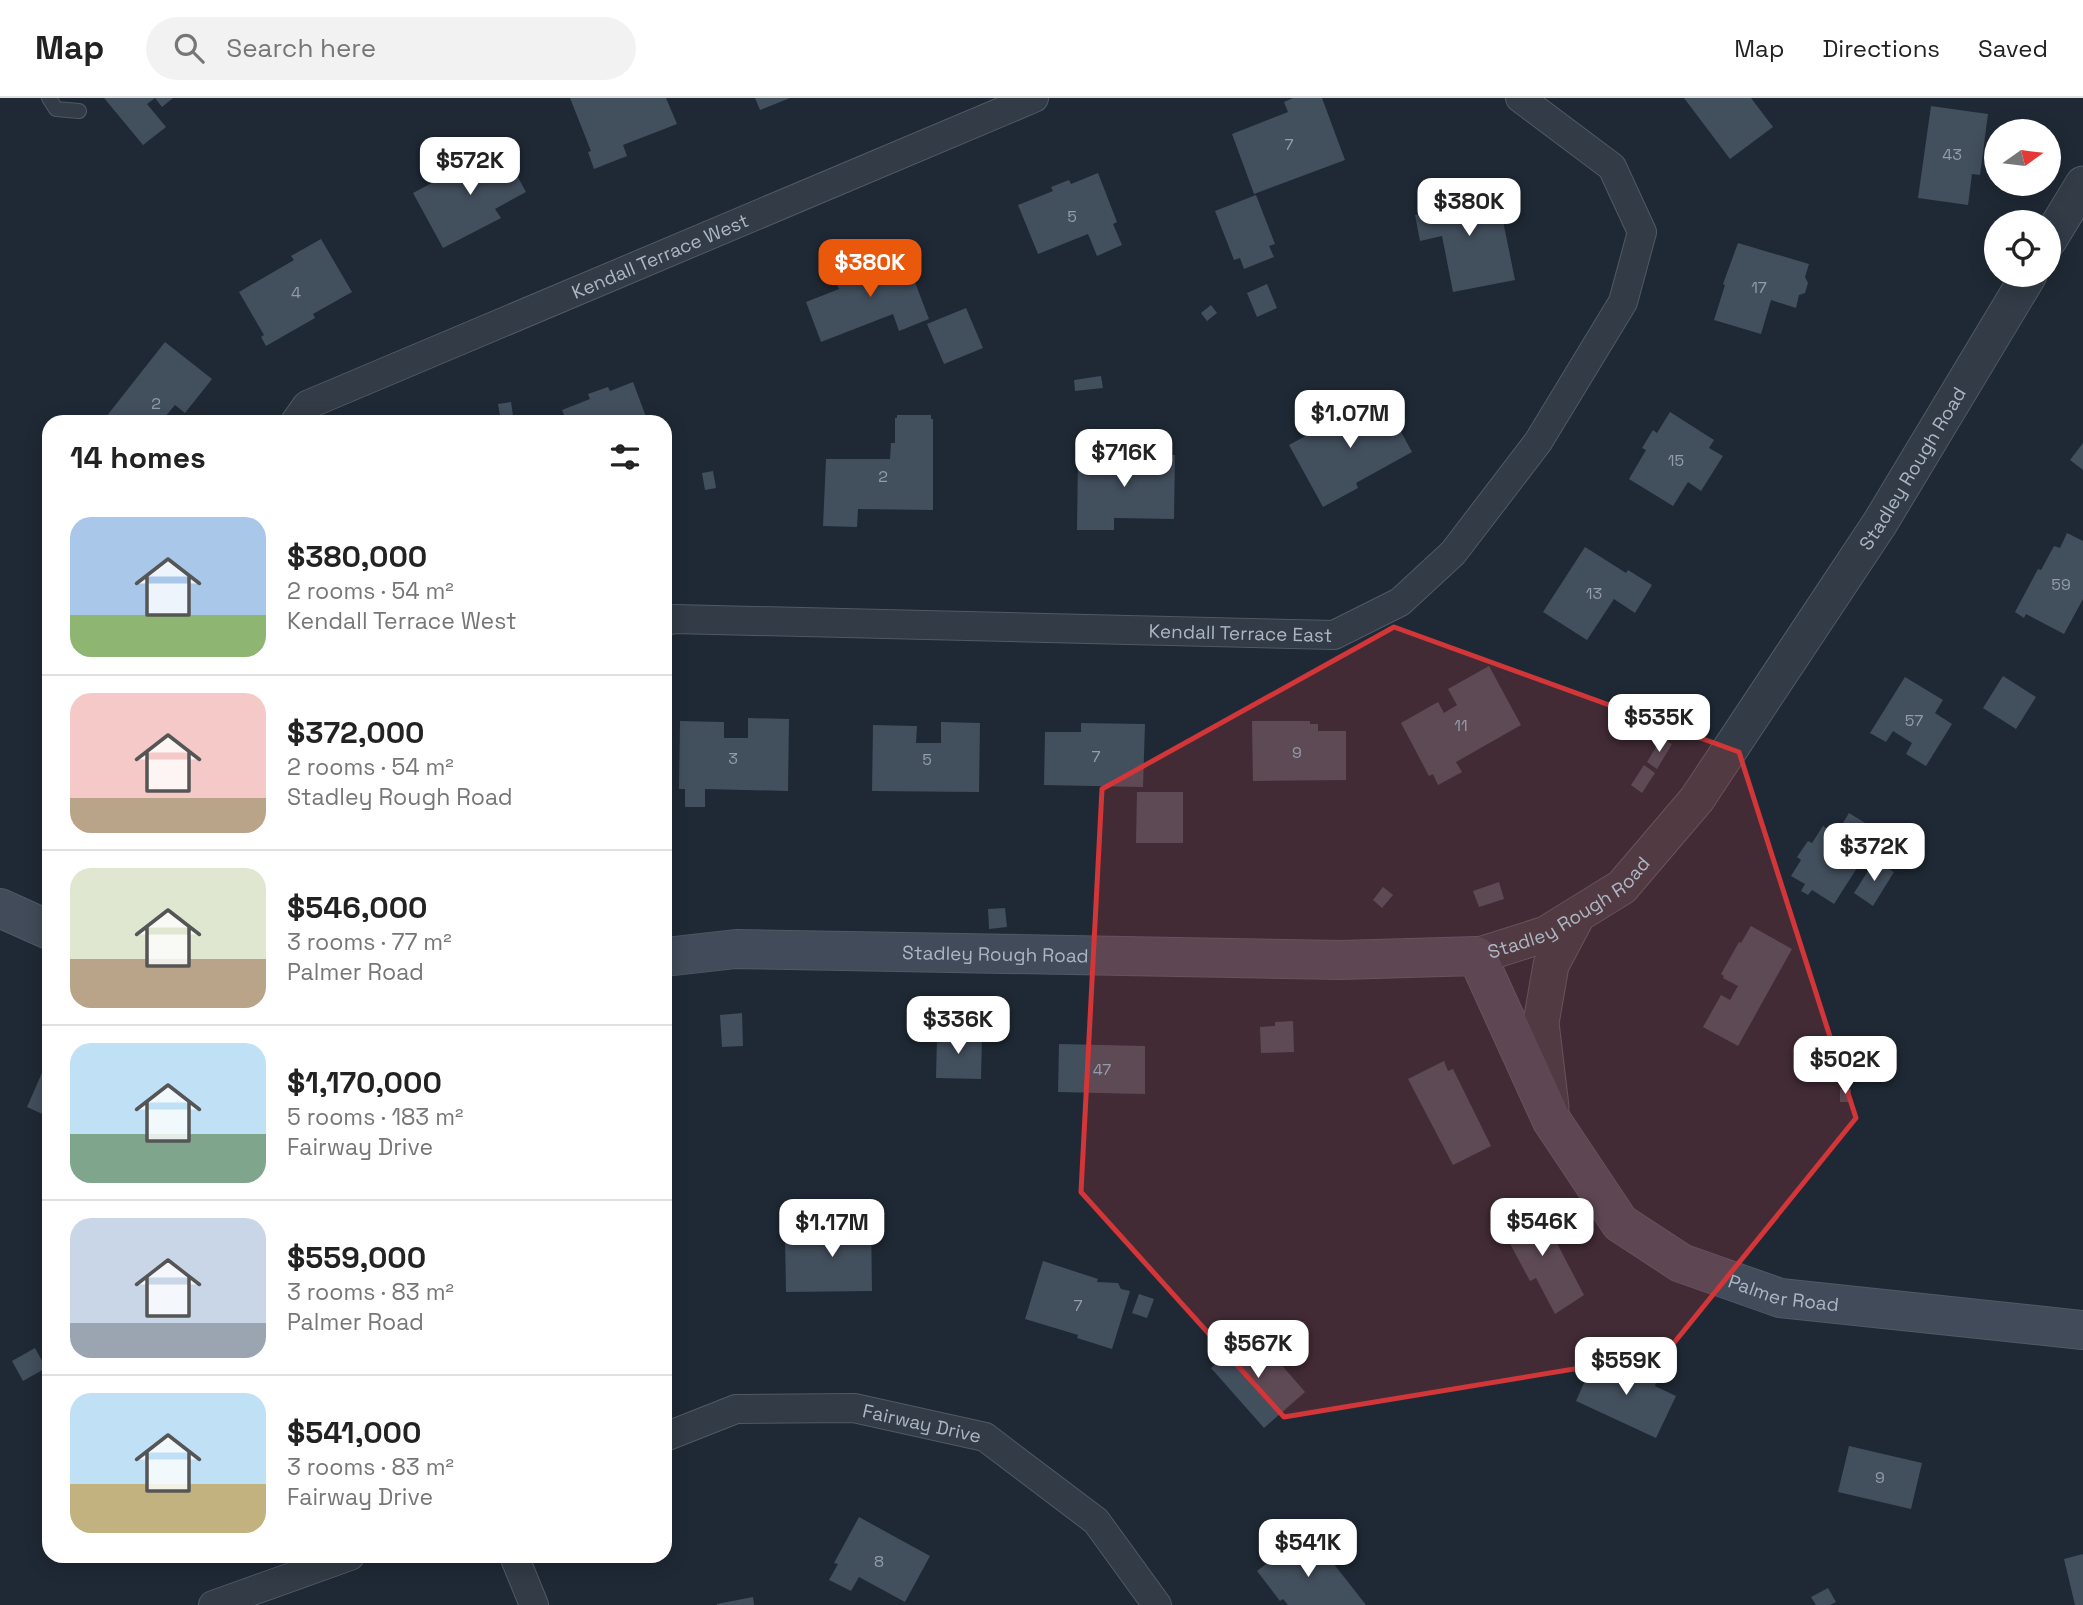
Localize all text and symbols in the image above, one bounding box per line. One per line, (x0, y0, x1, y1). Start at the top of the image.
search box (146, 17, 636, 80)
text: Map (35, 27, 104, 69)
icon: search (170, 29, 208, 67)
text: Search here (226, 31, 376, 65)
text: Map (1734, 33, 1784, 64)
text: Directions (1822, 33, 1940, 64)
text: Saved (1978, 33, 2048, 64)
north arrow (1984, 119, 2062, 196)
map controls (1984, 119, 2061, 287)
house number: 7 (1284, 134, 1294, 155)
pin: $572K (421, 138, 519, 197)
house number: 43 (1942, 144, 1962, 165)
text: $572K (436, 145, 504, 175)
pin: $380K (1420, 178, 1518, 238)
text: $380K (1433, 186, 1505, 216)
house number: 5 (1067, 206, 1077, 227)
street label: Kendall Terrace West (568, 208, 752, 304)
button: locate (1984, 210, 2061, 287)
pin: $380K (821, 240, 919, 299)
text: $380K (834, 247, 906, 277)
house number: 17 (1751, 277, 1767, 298)
house number: 4 (291, 282, 301, 303)
street label: Stadley Rough Road (1853, 382, 1971, 555)
pin: $1.07M (1293, 390, 1407, 450)
house number: 2 (151, 393, 161, 414)
text: $1.07M (1311, 398, 1389, 428)
pin: $716K (1075, 430, 1173, 489)
text: $716K (1091, 437, 1157, 467)
text: 14 homes (70, 438, 206, 477)
icon: filters (606, 438, 644, 476)
house number: 15 (1668, 450, 1684, 471)
house number: 2 (878, 466, 888, 487)
text: $380,000 (287, 537, 427, 576)
icon: home (126, 545, 210, 629)
house number: 59 (2051, 574, 2071, 595)
text: 2 rooms · 54 m² (287, 576, 454, 606)
house number: 13 (1586, 583, 1602, 604)
text: Kendall Terrace West (287, 606, 517, 636)
street label: Kendall Terrace East (1148, 618, 1333, 647)
pin: $535K (1610, 694, 1708, 754)
text: $535K (1624, 702, 1694, 732)
house number: 57 (1905, 710, 1923, 731)
text: $372,000 (287, 713, 425, 752)
house number: 11 (1454, 715, 1468, 736)
icon: home (126, 721, 210, 805)
house number: 9 (1292, 742, 1302, 763)
house number: 7 (1091, 746, 1101, 767)
house number: 3 (728, 748, 738, 769)
house number: 5 (922, 749, 932, 770)
text: 2 rooms · 54 m² (287, 752, 454, 782)
text: Stadley Rough Road (287, 782, 513, 812)
pin: $372K (1825, 824, 1923, 883)
text: $372K (1840, 831, 1908, 861)
street label: Stadley Rough Road (1484, 851, 1655, 964)
text: $546,000 (287, 888, 428, 927)
icon: home (126, 896, 210, 980)
text: 3 rooms · 77 m² (287, 927, 452, 957)
street label: Stadley Rough Road (902, 940, 1089, 968)
text: Palmer Road (287, 957, 424, 987)
pin: $336K (909, 996, 1007, 1056)
text: $336K (923, 1004, 993, 1034)
pin: $502K (1796, 1037, 1894, 1096)
text: $502K (1810, 1044, 1880, 1074)
house number: 47 (1093, 1059, 1111, 1080)
text: $1,170,000 (287, 1063, 442, 1102)
icon: home (126, 1071, 210, 1155)
text: 5 rooms · 183 m² (287, 1102, 463, 1132)
text: Fairway Drive (287, 1132, 433, 1162)
pin: $546K (1493, 1198, 1591, 1258)
pin: $1.17M (775, 1200, 889, 1259)
text: $546K (1507, 1206, 1577, 1236)
text: $1.17M (795, 1207, 869, 1237)
text: $559,000 (287, 1238, 426, 1277)
icon: home (126, 1246, 210, 1330)
street label: Palmer Road (1725, 1268, 1840, 1317)
text: 3 rooms · 83 m² (287, 1277, 454, 1307)
house number: 7 (1073, 1295, 1083, 1316)
text: Palmer Road (287, 1307, 424, 1337)
pin: $567K (1209, 1320, 1307, 1380)
text: $567K (1224, 1328, 1292, 1358)
pin: $559K (1577, 1338, 1675, 1397)
text: $559K (1591, 1345, 1661, 1375)
street label: Fairway Drive (860, 1398, 984, 1448)
text: $541,000 (287, 1413, 421, 1452)
icon: home (126, 1421, 210, 1505)
text: 3 rooms · 83 m² (287, 1452, 454, 1482)
house number: 9 (1875, 1467, 1885, 1488)
text: Fairway Drive (287, 1482, 433, 1512)
pin: $541K (1259, 1520, 1357, 1579)
text: $541K (1275, 1527, 1341, 1557)
house number: 8 (874, 1551, 884, 1572)

